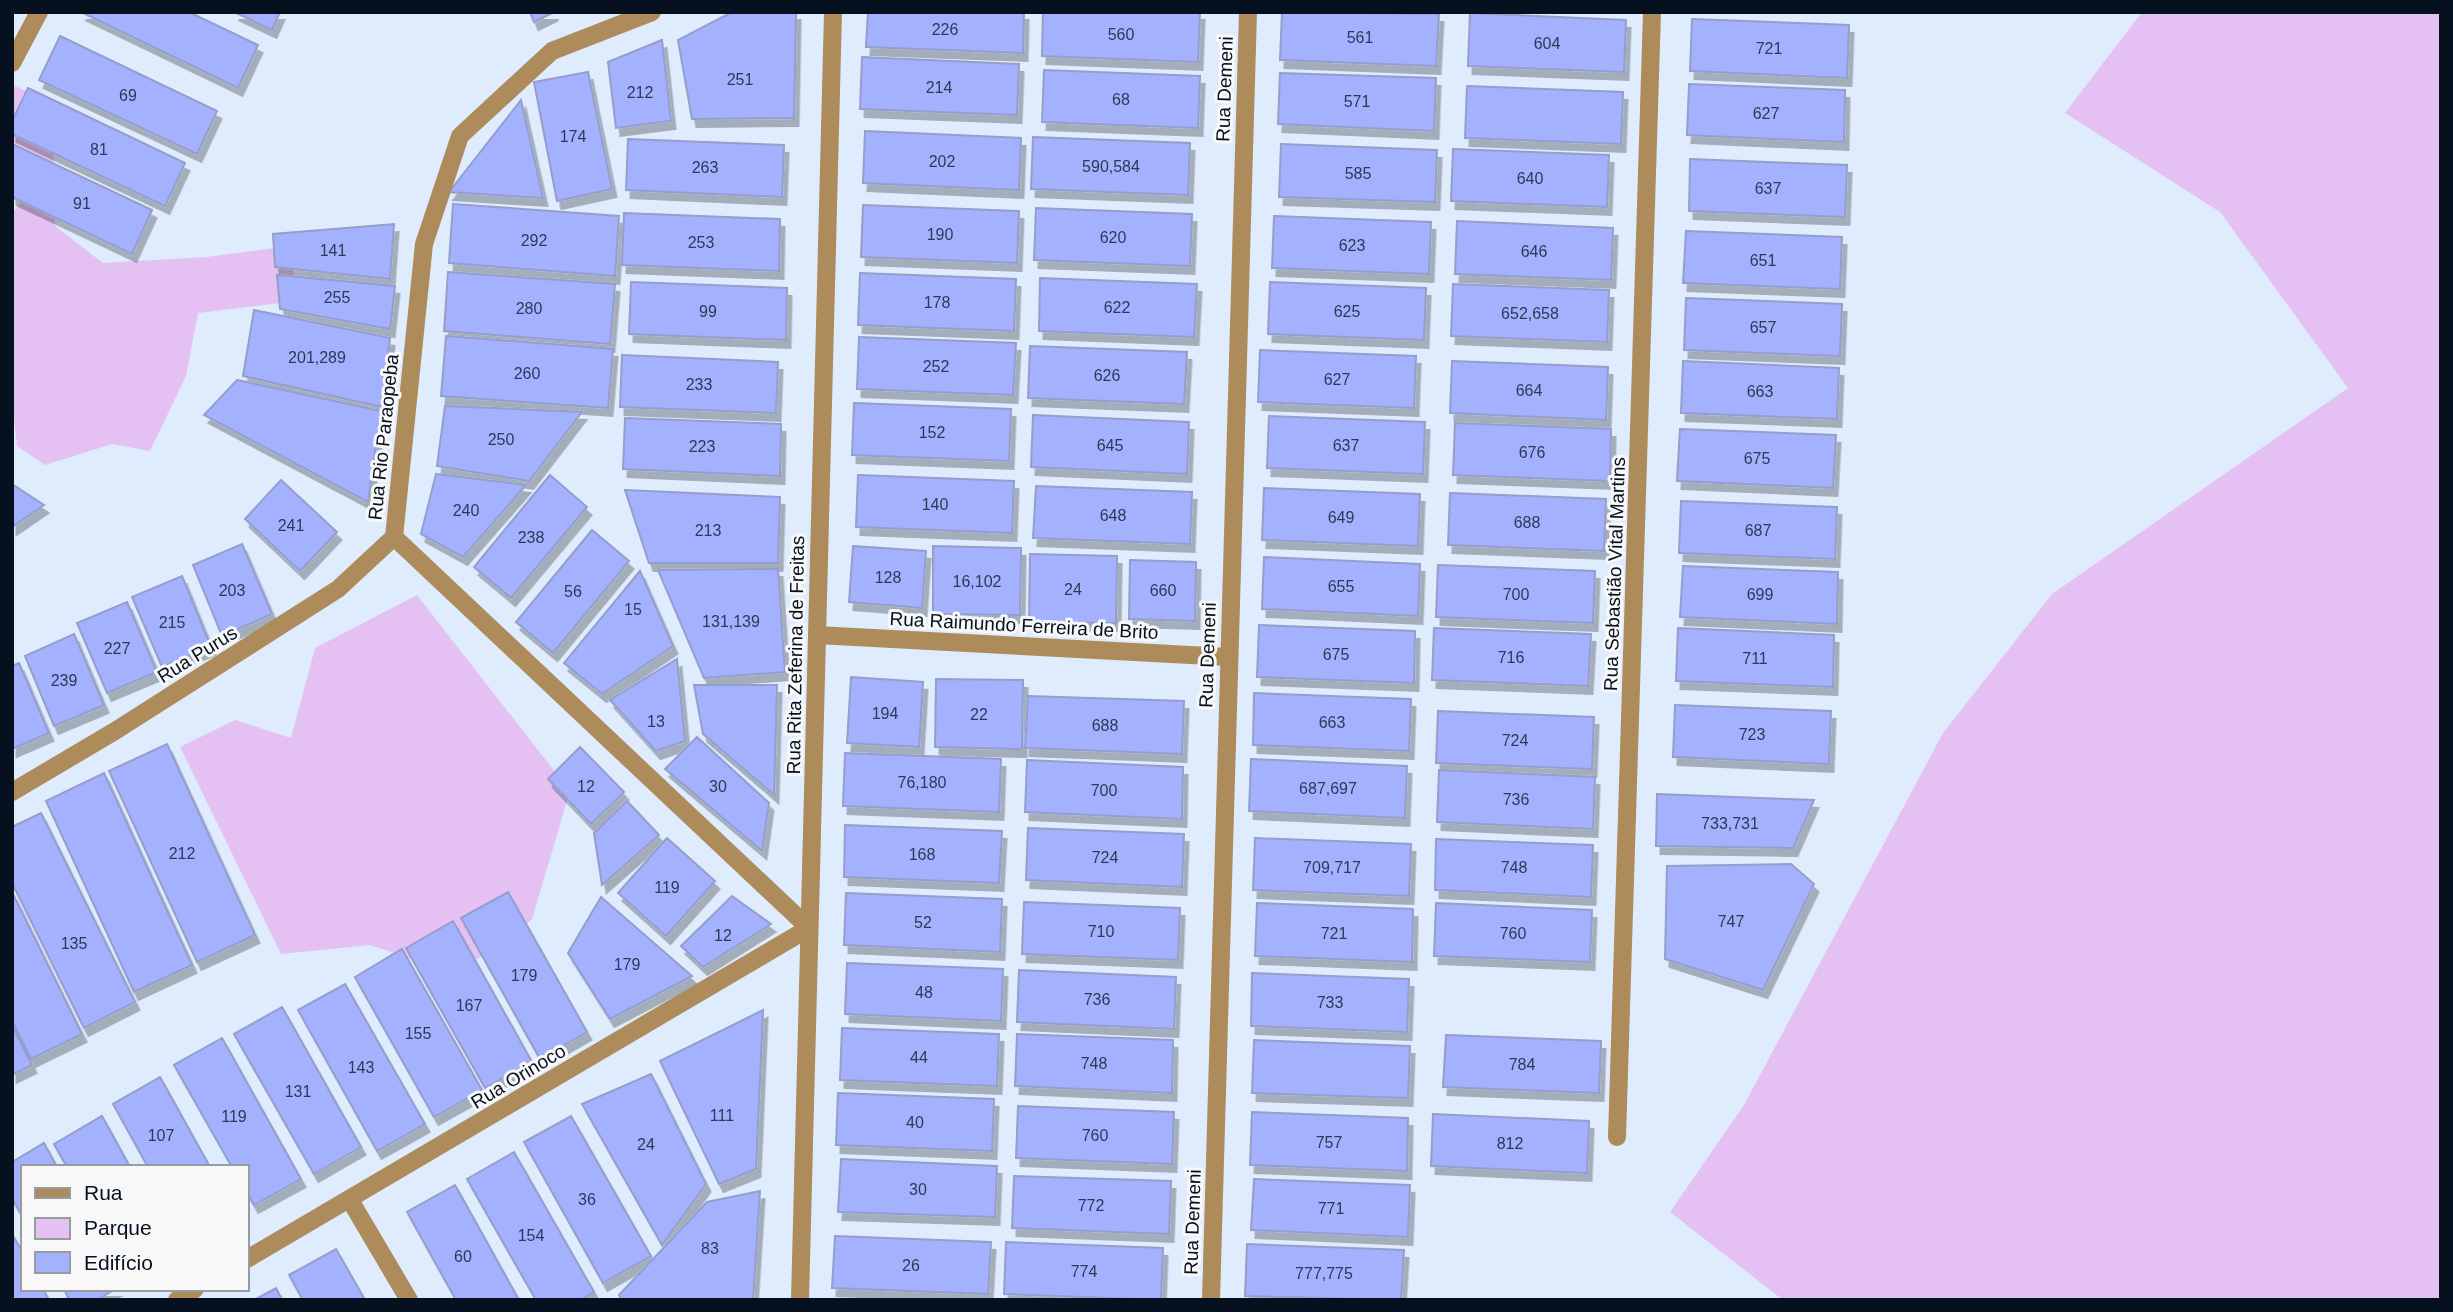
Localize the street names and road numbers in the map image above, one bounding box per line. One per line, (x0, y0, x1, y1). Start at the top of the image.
street label: Rua Demeni (1212, 36, 1237, 142)
street label: Rua Rio Paraopeba (364, 353, 403, 521)
street label: Rua Sebastião Vital Martins (1600, 457, 1629, 691)
street label: Rua Rita Zeferina de Freitas (783, 536, 808, 775)
street label: Rua Demeni (1195, 602, 1220, 708)
street label: Rua Raimundo Ferreira de Brito (889, 608, 1159, 643)
street label: Rua Purus (154, 622, 241, 687)
street label: Rua Orinoco (467, 1040, 569, 1113)
street label: Rua Demeni (1180, 1169, 1205, 1275)

